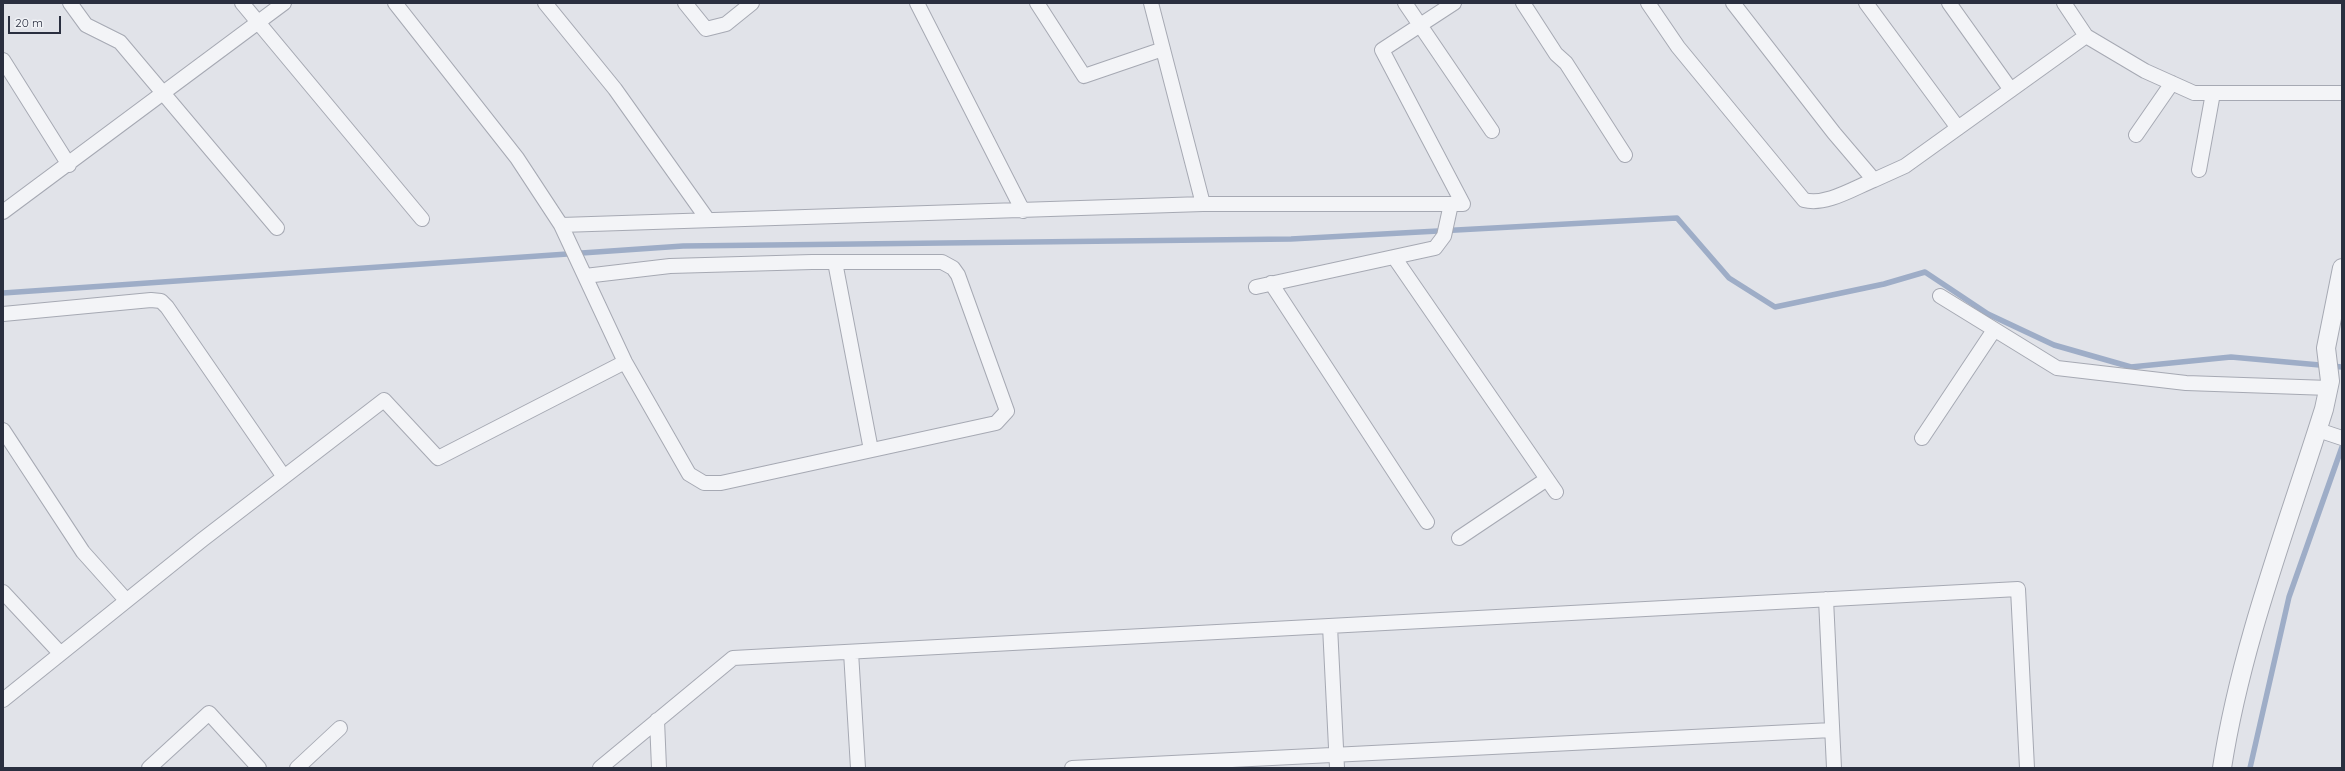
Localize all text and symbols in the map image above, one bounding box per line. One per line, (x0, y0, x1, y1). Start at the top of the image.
scale bar (10, 8, 63, 34)
text: 20 m (15, 15, 43, 30)

